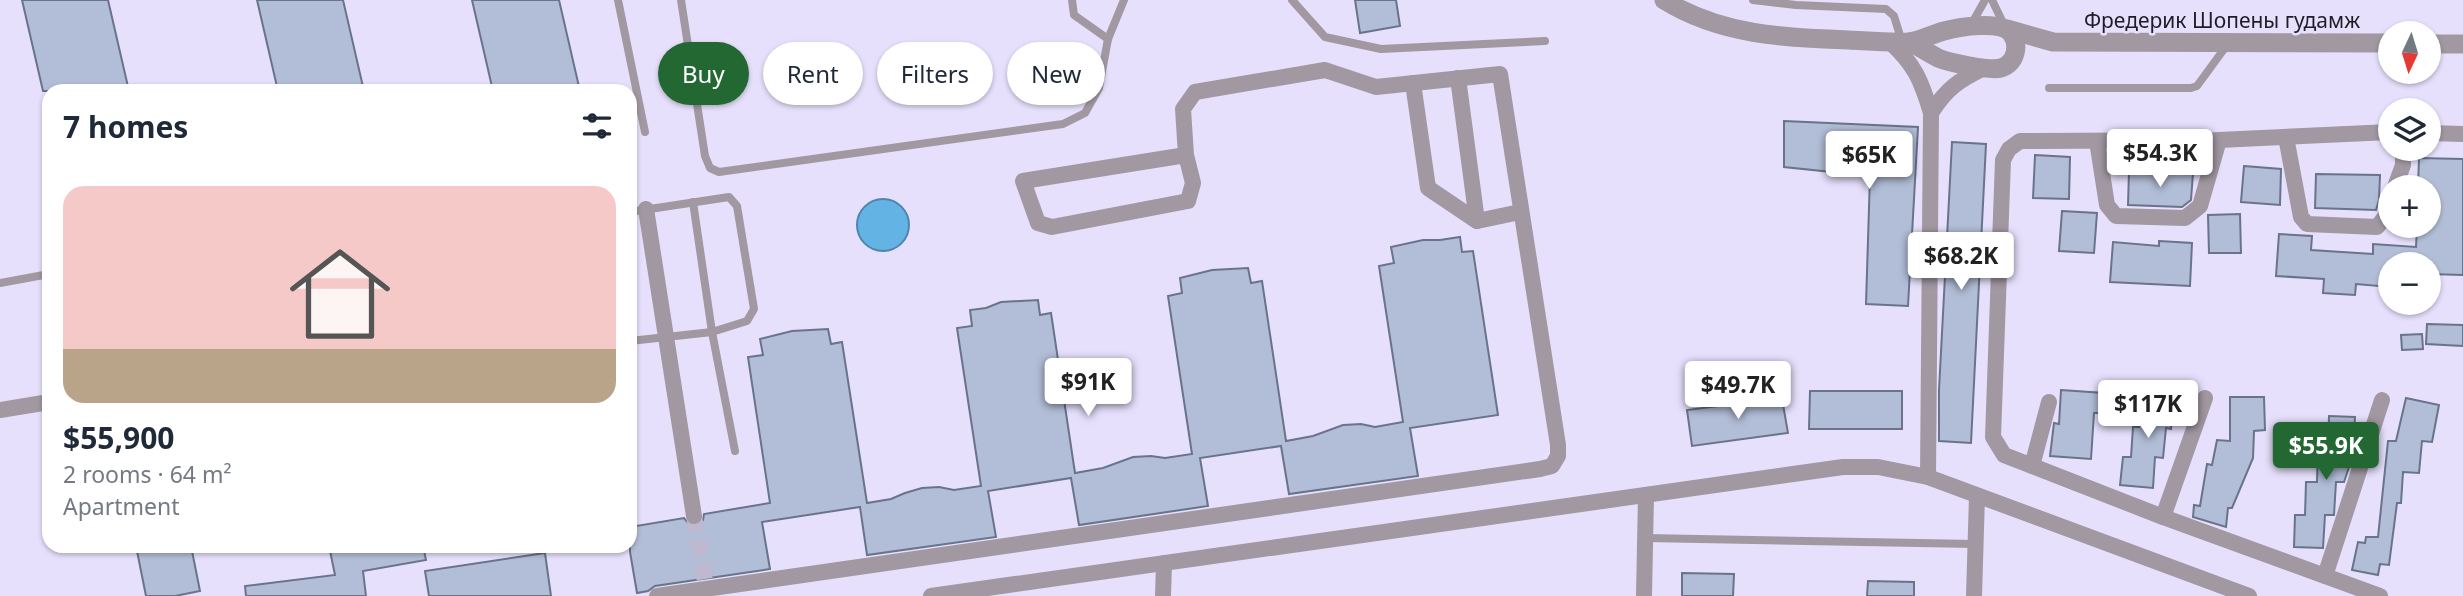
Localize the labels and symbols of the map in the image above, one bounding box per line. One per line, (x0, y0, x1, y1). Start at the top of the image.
street label: Фредерик Шопены гудамж (2084, 6, 2360, 34)
north arrow (2378, 21, 2441, 84)
pin: $54.3K (2103, 130, 2217, 189)
pin: $65K (1828, 132, 1910, 191)
pin: $68.2K (1904, 232, 2018, 292)
pin: $91K (1047, 358, 1129, 418)
pin: $49.7K (1681, 362, 1795, 421)
pin: $117K (2099, 380, 2197, 440)
pin: $55.9K (2269, 422, 2383, 482)

